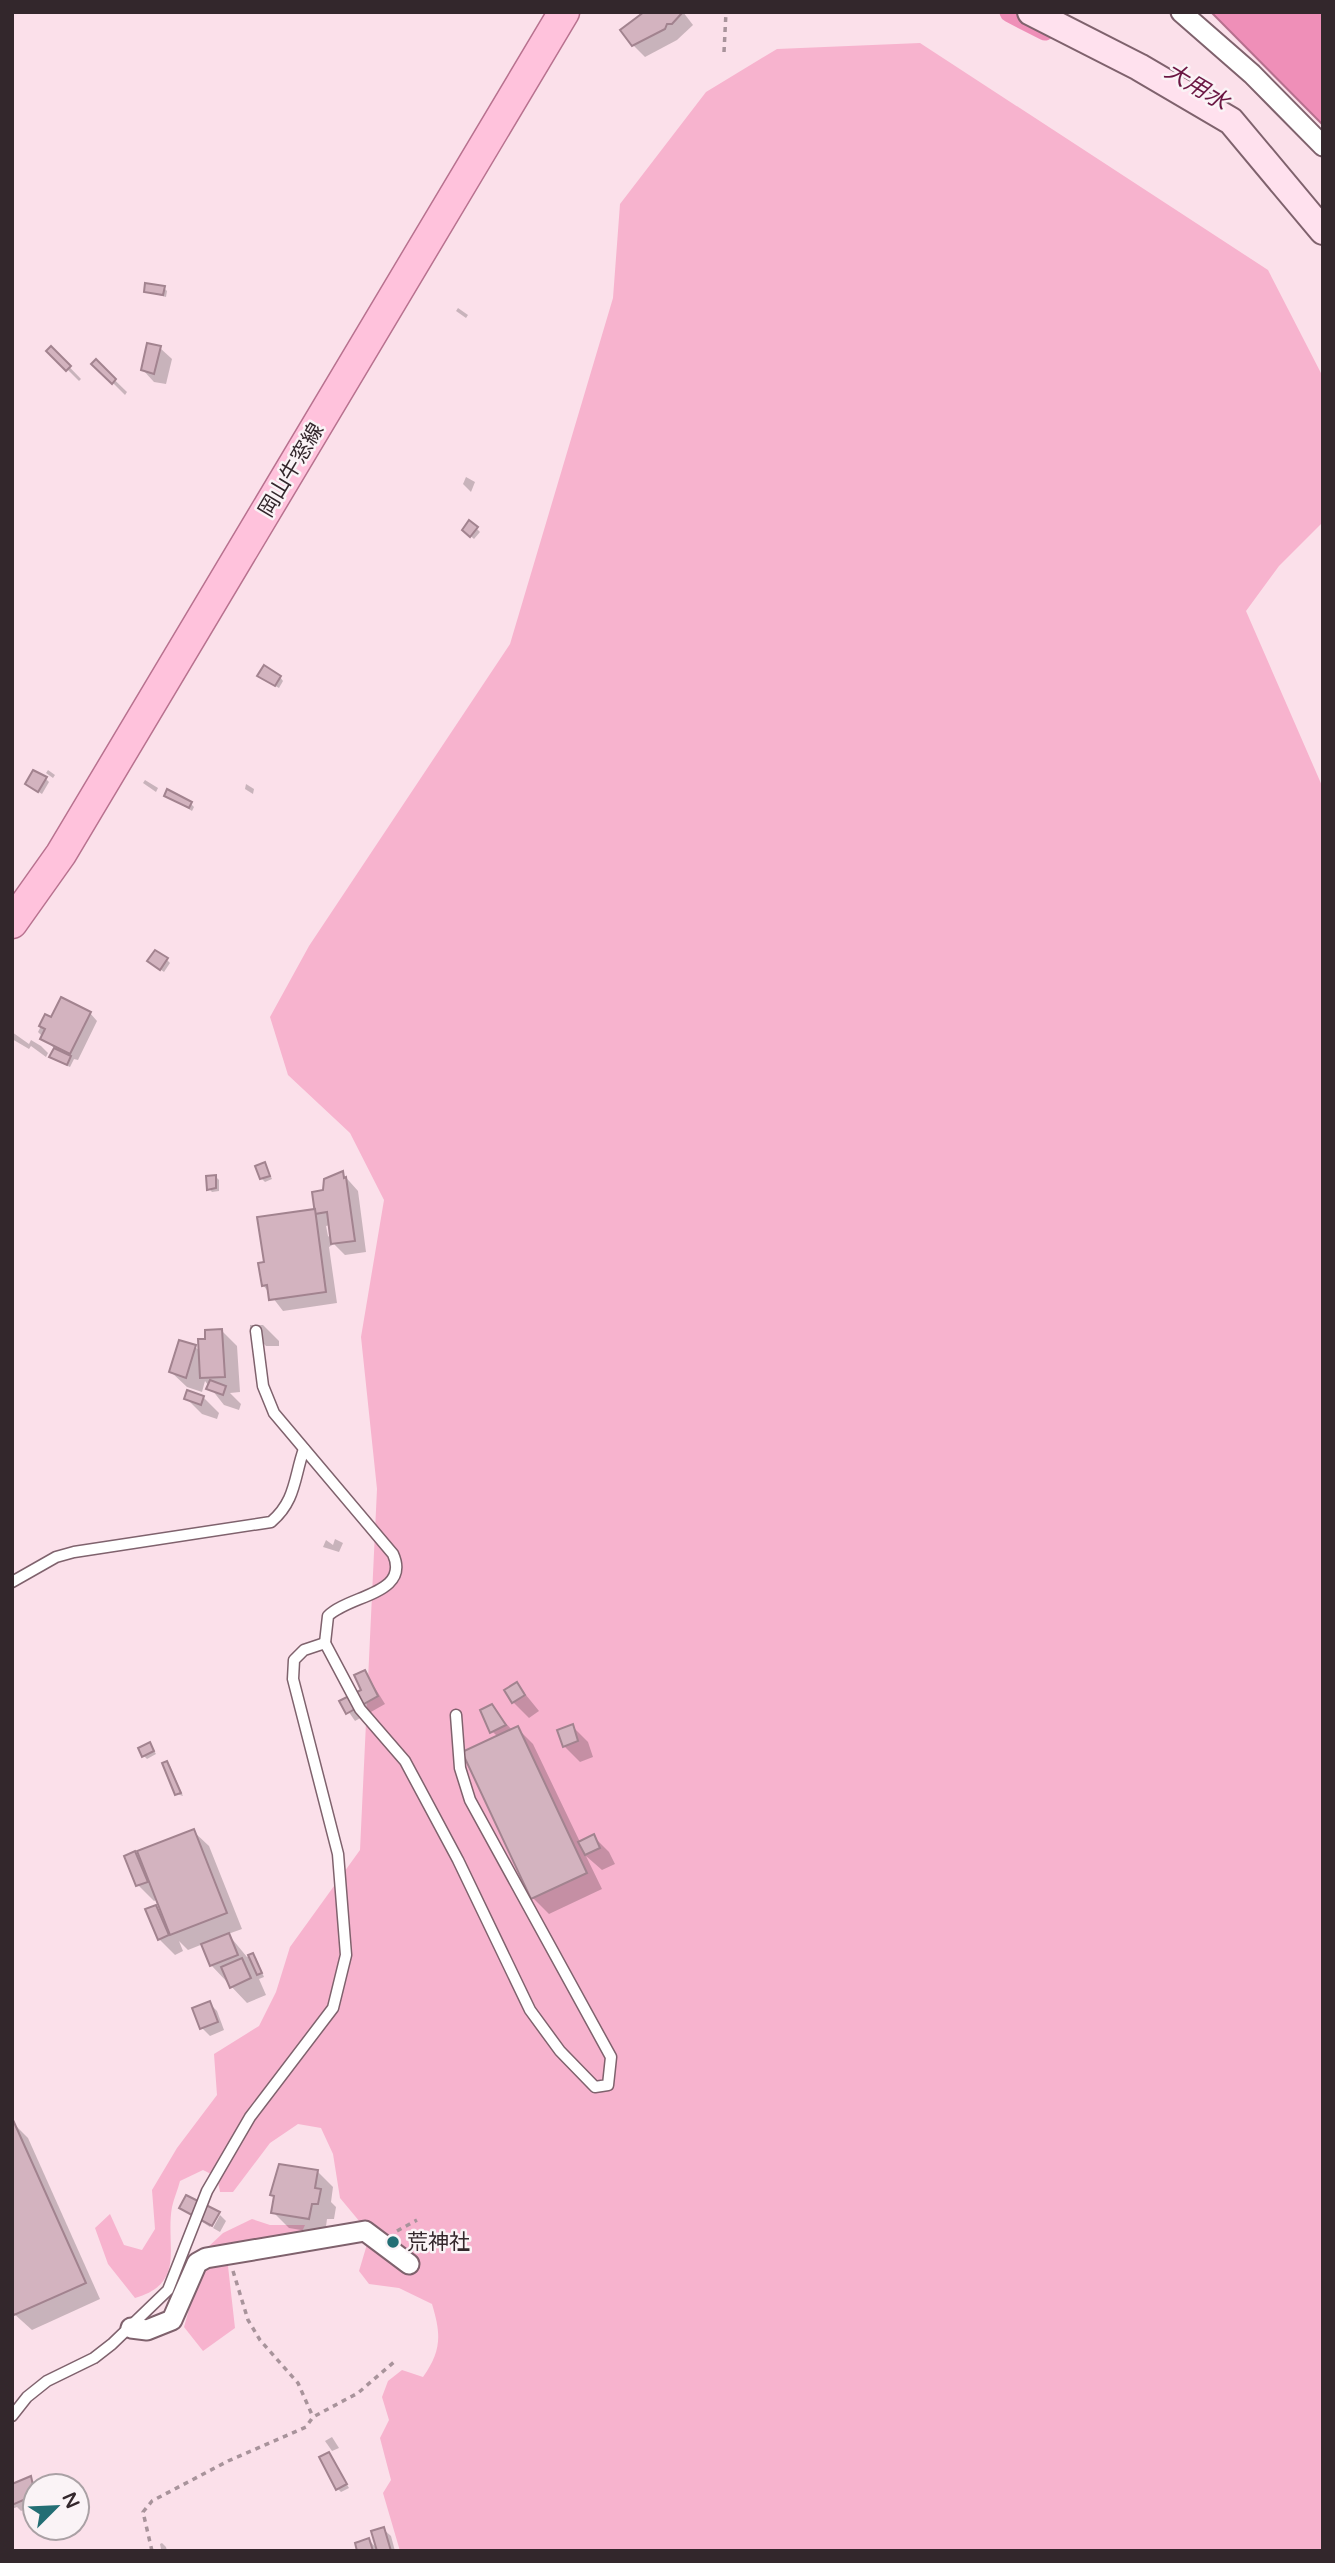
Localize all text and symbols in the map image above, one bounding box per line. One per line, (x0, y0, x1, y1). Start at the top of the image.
water label: 大用水 (1160, 57, 1236, 118)
street label: 岡山牛窓線 (254, 419, 329, 522)
place label: 荒神社 (407, 2230, 470, 2255)
marker: 荒神社 (385, 2234, 401, 2250)
north arrow (21, 2472, 91, 2542)
text: N (57, 2489, 84, 2512)

